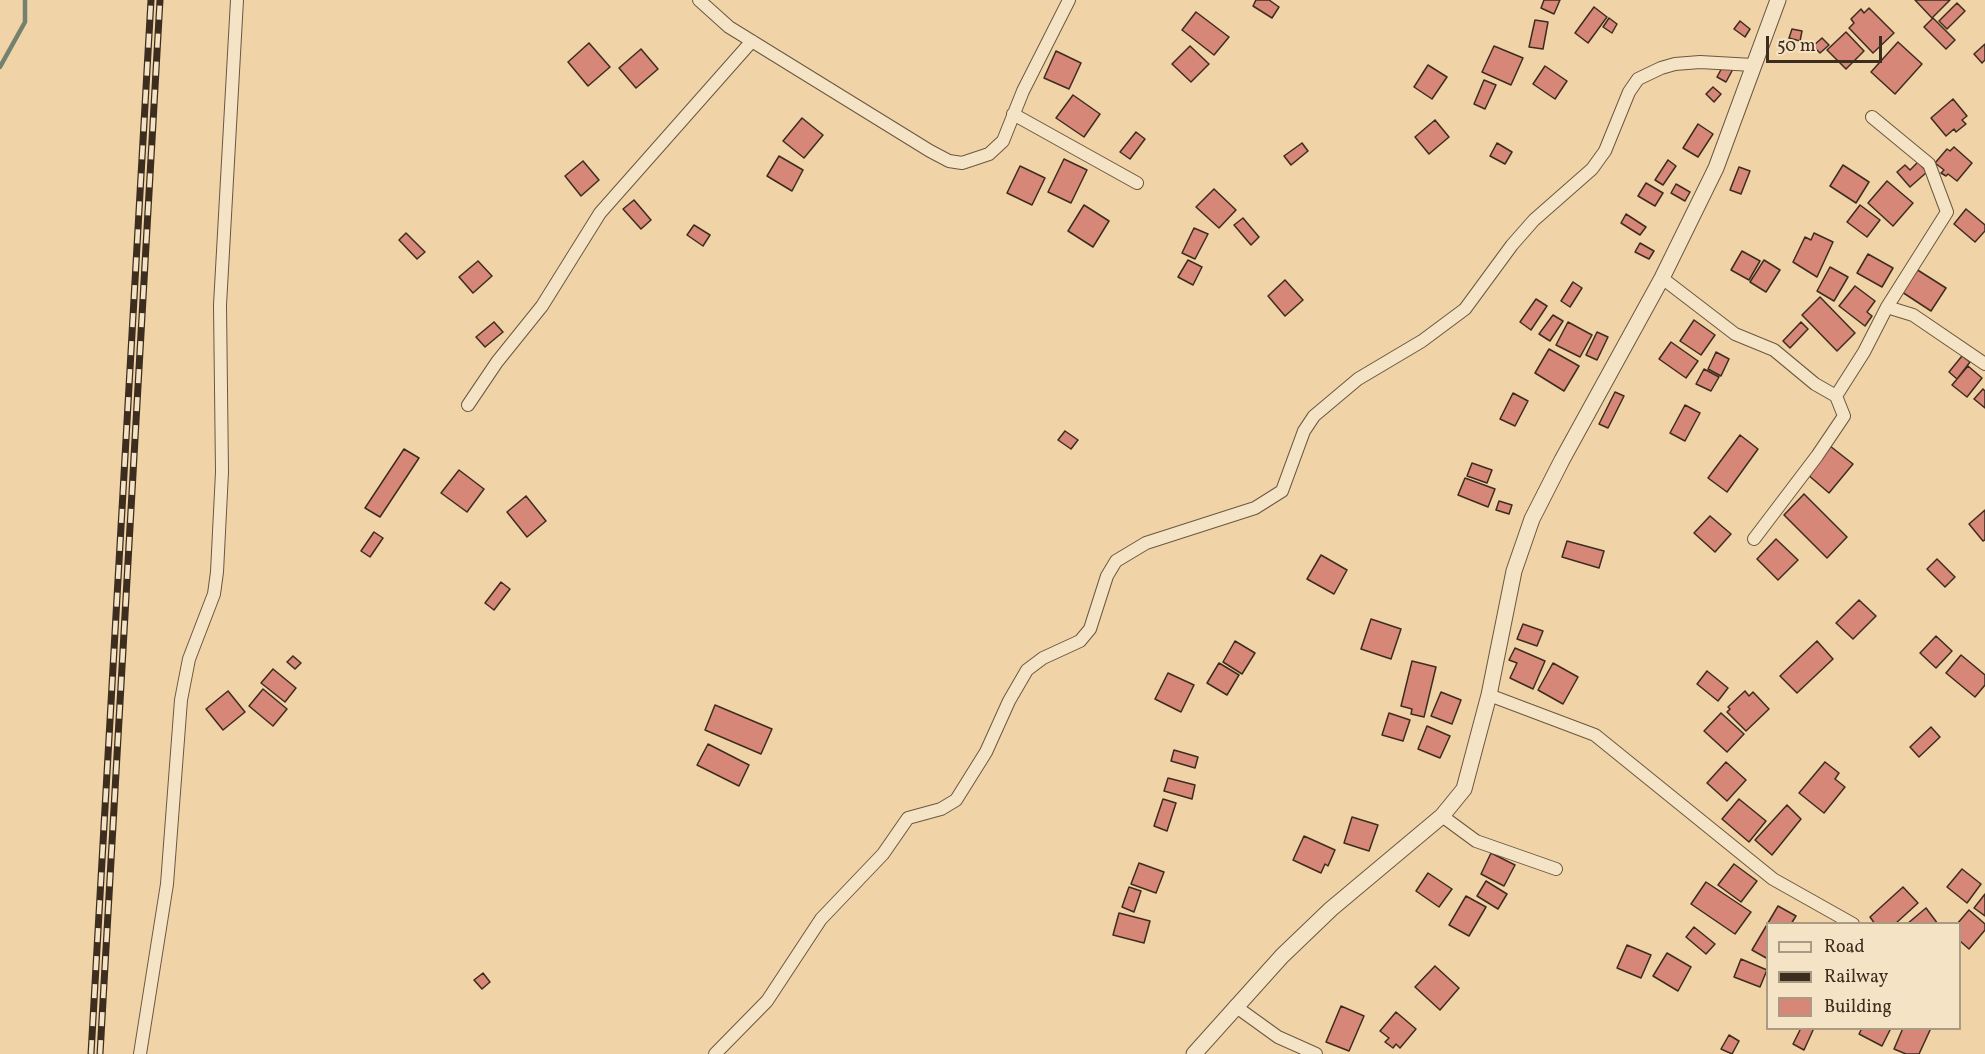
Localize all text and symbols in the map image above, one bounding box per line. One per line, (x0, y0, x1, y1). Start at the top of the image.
scale bar (1769, 24, 1884, 62)
text: 50 m (1777, 34, 1816, 59)
legend (1766, 922, 1961, 1030)
text: Road (1824, 935, 1865, 960)
text: Railway (1824, 965, 1888, 990)
text: Building (1824, 995, 1892, 1020)

